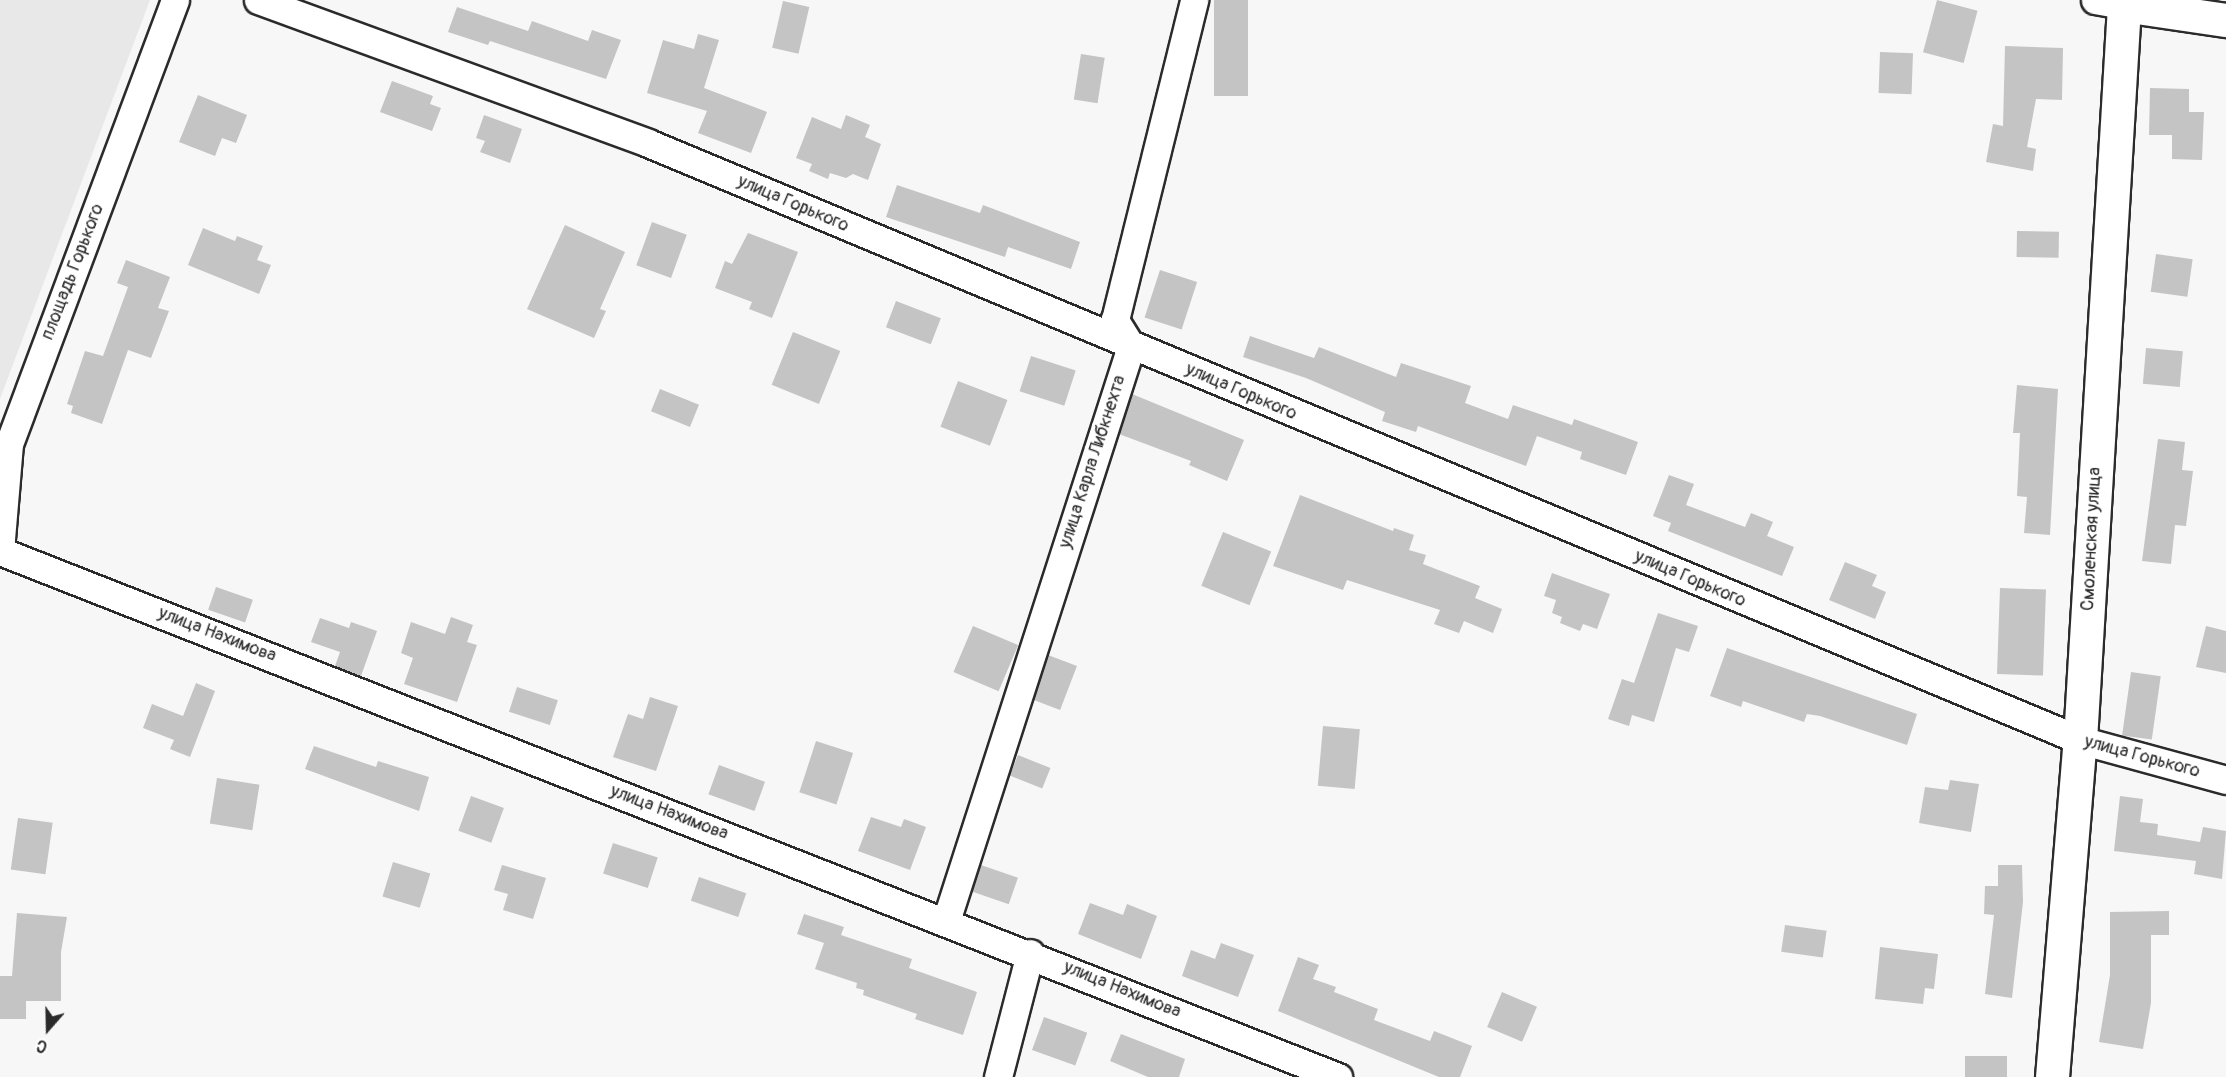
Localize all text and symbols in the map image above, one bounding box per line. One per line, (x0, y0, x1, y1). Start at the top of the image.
street label: улица Горького (734, 171, 852, 237)
street label: площадь Горького (37, 201, 109, 343)
street label: улица Горького (1182, 359, 1300, 425)
street label: улица Карла Либкнехта (1055, 373, 1131, 551)
street label: Смоленская улица (2077, 467, 2107, 611)
street label: улица Горького (1631, 546, 1749, 612)
street label: улица Нахимова (155, 603, 279, 667)
street label: улица Горького (2082, 731, 2202, 783)
street label: улица Нахимова (607, 781, 731, 845)
street label: улица Нахимова (1060, 957, 1184, 1023)
north arrow (18, 999, 78, 1059)
text: С (34, 1035, 50, 1057)

